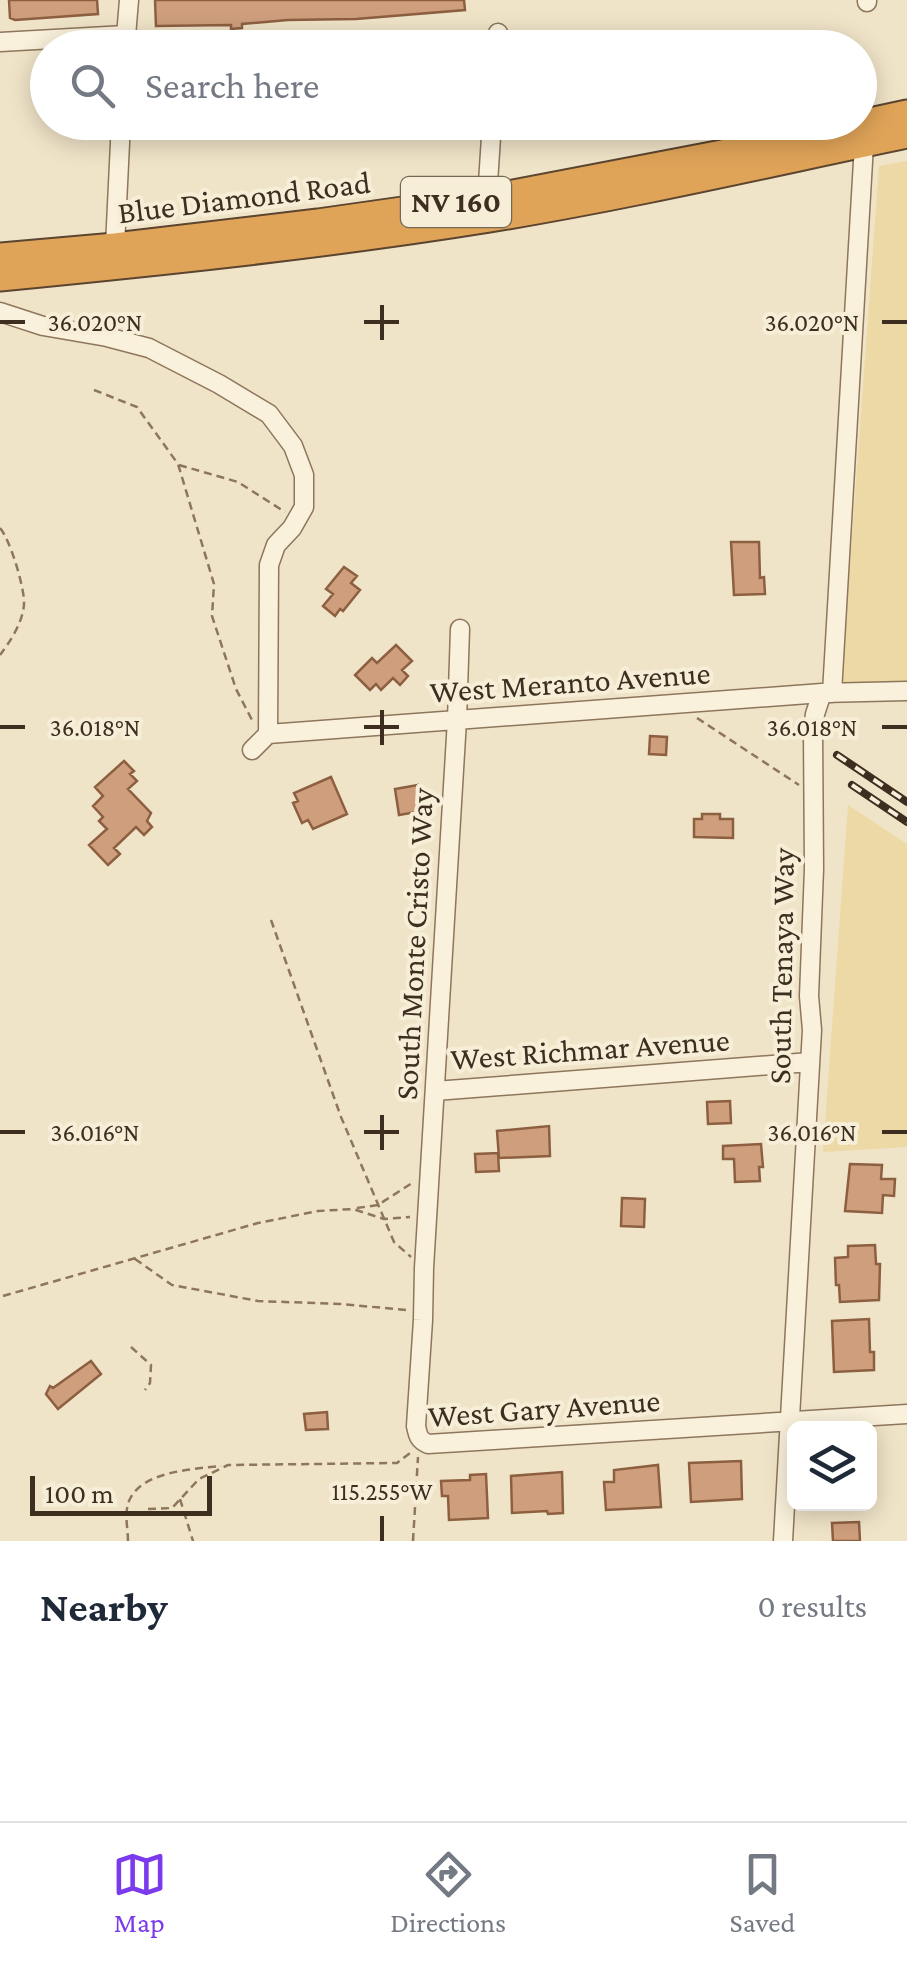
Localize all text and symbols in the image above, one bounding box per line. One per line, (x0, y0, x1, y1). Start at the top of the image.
search box (30, 30, 877, 140)
icon: search (65, 58, 120, 113)
text: Search here (145, 64, 319, 106)
street label: Blue Diamond Road (116, 164, 372, 230)
road number: NV 160 (401, 177, 511, 227)
text: 36.020°N (48, 309, 142, 336)
text: 36.020°N (765, 309, 859, 336)
street label: West Meranto Avenue (429, 654, 711, 710)
text: 36.018°N (50, 714, 140, 741)
text: 36.018°N (767, 714, 857, 741)
street label: South Monte Cristo Way (388, 787, 440, 1101)
street label: South Tenaya Way (761, 847, 801, 1084)
street label: West Richmar Avenue (449, 1021, 731, 1077)
text: 36.016°N (51, 1119, 139, 1146)
text: 36.016°N (768, 1119, 856, 1146)
street label: West Gary Avenue (427, 1382, 661, 1434)
map controls (787, 1421, 877, 1511)
button: layers (787, 1421, 877, 1511)
scale bar (30, 1471, 212, 1516)
text: 100 m (45, 1478, 114, 1509)
text: 115.255°W (332, 1478, 432, 1505)
text: Nearby (40, 1583, 168, 1630)
text: 0 results (757, 1588, 867, 1624)
tab: Map (112, 1847, 167, 1938)
tab: Directions (390, 1847, 506, 1938)
tab: Saved (730, 1847, 795, 1938)

